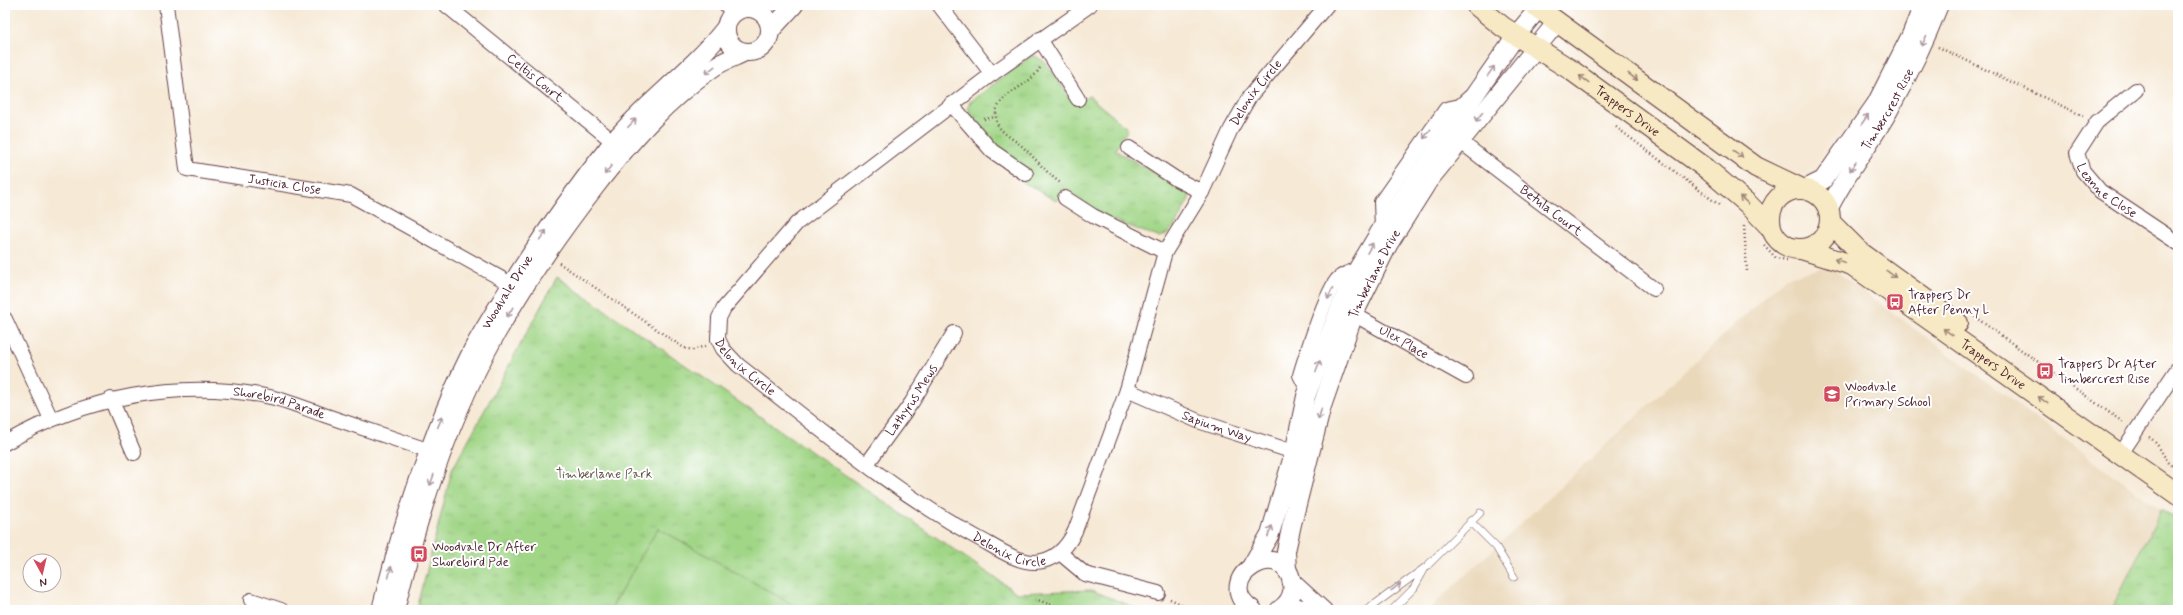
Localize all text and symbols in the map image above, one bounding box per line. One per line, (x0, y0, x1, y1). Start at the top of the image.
one-way arrow (1920, 35, 1927, 47)
street label: Celtis Court (503, 50, 567, 106)
street label: Delonix Circle (1226, 56, 1286, 129)
one-way arrow (705, 66, 716, 74)
one-way arrow (1487, 66, 1495, 77)
street label: Timbercrest Rise (1858, 66, 1918, 154)
one-way arrow (1628, 73, 1639, 81)
one-way arrow (1579, 75, 1590, 84)
street label: Trappers Drive (1591, 82, 1664, 141)
one-way arrow (1475, 112, 1484, 123)
one-way arrow (1861, 114, 1869, 125)
one-way arrow (627, 118, 636, 128)
one-way arrow (1423, 128, 1432, 139)
one-way arrow (1732, 150, 1743, 158)
one-way arrow (1849, 160, 1857, 171)
street label: Leanne Close (2073, 161, 2140, 222)
one-way arrow (604, 165, 612, 176)
street label: Justicia Close (247, 170, 322, 199)
street label: Betula Court (1516, 181, 1586, 240)
one-way arrow (1739, 196, 1749, 205)
street label: Timberlane Drive (1345, 226, 1404, 320)
one-way arrow (539, 230, 547, 241)
one-way arrow (1367, 242, 1375, 254)
street label: Woodvale Drive (478, 251, 537, 332)
one-way arrow (1833, 257, 1846, 264)
one-way arrow (1885, 270, 1896, 279)
place label: Trappers Dr After Penny L (1908, 287, 1990, 319)
one-way arrow (1326, 288, 1333, 300)
bus stop icon: Trappers Dr After Penny L (1885, 292, 1905, 312)
one-way arrow (506, 306, 514, 318)
street label: Ulex Place (1376, 321, 1432, 363)
one-way arrow (1942, 328, 1953, 337)
street label: Delonix Circle (711, 335, 779, 400)
street label: Trappers Drive (1957, 335, 2029, 394)
place label: Trappers Dr After Timbercrest Rise (2058, 356, 2157, 388)
street label: Lathyrus Mews (882, 361, 942, 439)
one-way arrow (1314, 361, 1322, 373)
bus stop icon: Trappers Dr After Timbercrest Rise (2035, 361, 2055, 381)
place label: Woodvale Primary School (1845, 379, 1931, 411)
street label: Shorebird Parade (232, 383, 327, 423)
school or university icon: Woodvale Primary School (1822, 384, 1842, 404)
one-way arrow (2038, 396, 2049, 405)
street label: Sapium Way (1179, 406, 1254, 446)
one-way arrow (1316, 407, 1323, 420)
one-way arrow (437, 417, 444, 429)
park label: Timberlane Park (556, 466, 653, 483)
one-way arrow (428, 474, 436, 486)
one-way arrow (1267, 526, 1275, 538)
street label: Delonix Circle (969, 528, 1048, 571)
place label: Woodvale Dr After Shorebird Pde (432, 539, 537, 571)
bus stop icon: Woodvale Dr After Shorebird Pde (409, 544, 429, 564)
north arrow (22, 553, 62, 593)
one-way arrow (387, 566, 395, 579)
text: N (39, 574, 48, 589)
one-way arrow (1391, 583, 1402, 591)

